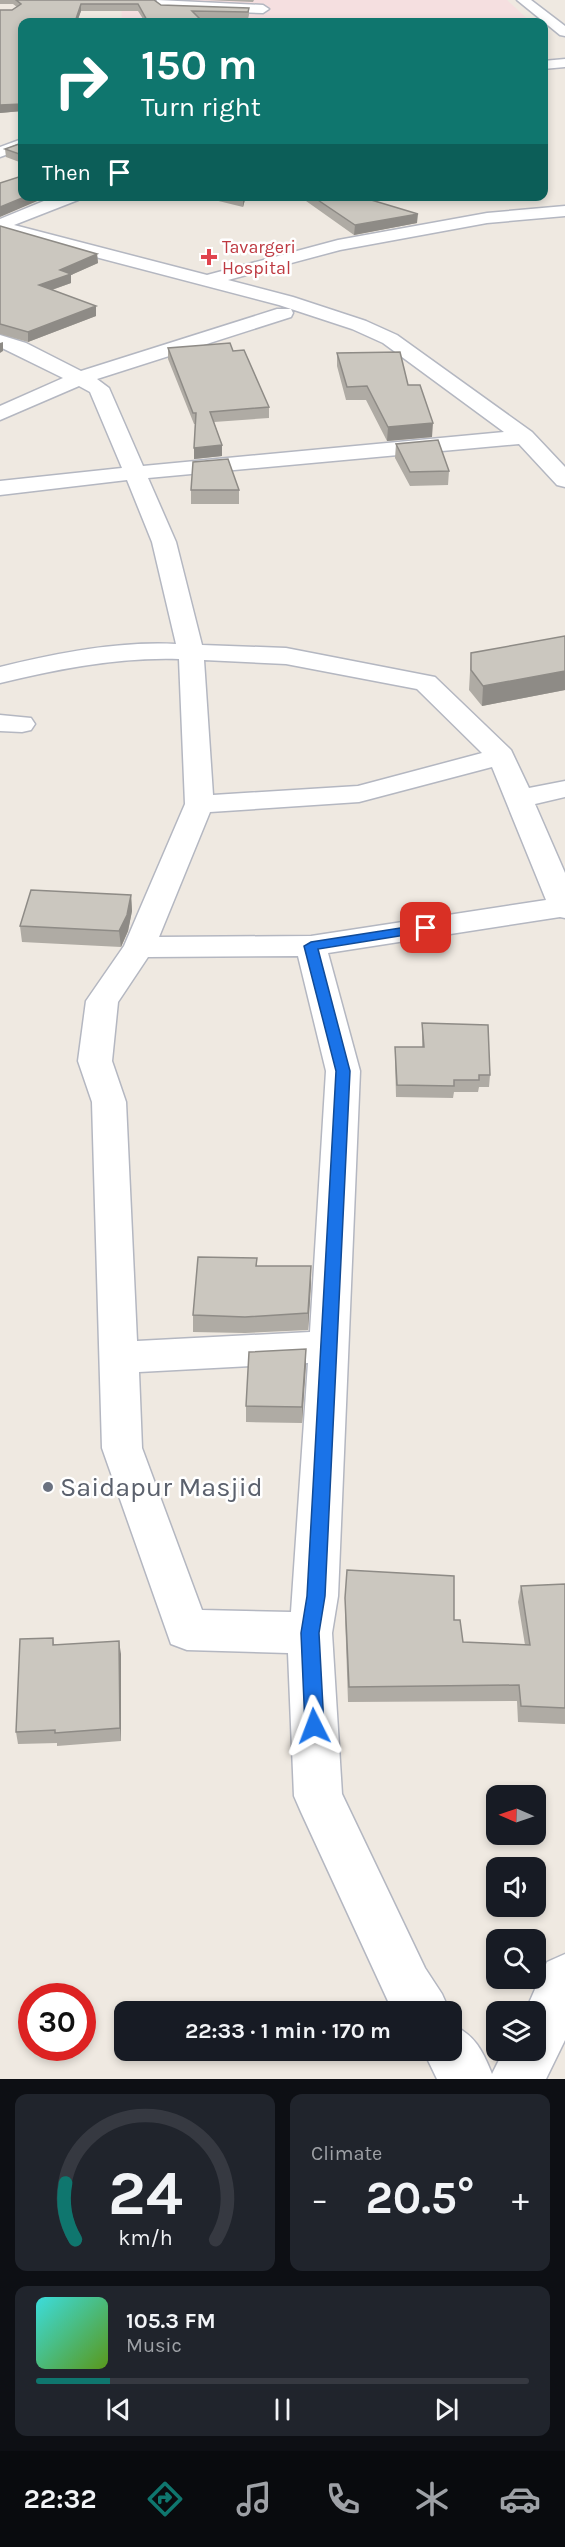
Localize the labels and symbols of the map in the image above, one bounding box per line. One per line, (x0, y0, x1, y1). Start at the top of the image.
place label: Tavargeri Hospital (222, 236, 296, 279)
marker: Tavargeri Hospital (200, 248, 218, 266)
pin (400, 902, 451, 953)
place label: Saidapur Masjid (60, 1471, 263, 1503)
marker: Saidapur Masjid (41, 1480, 55, 1494)
position arrow (282, 1694, 346, 1758)
north arrow (486, 1785, 546, 1845)
speed limit sign: 30 (18, 1983, 96, 2061)

